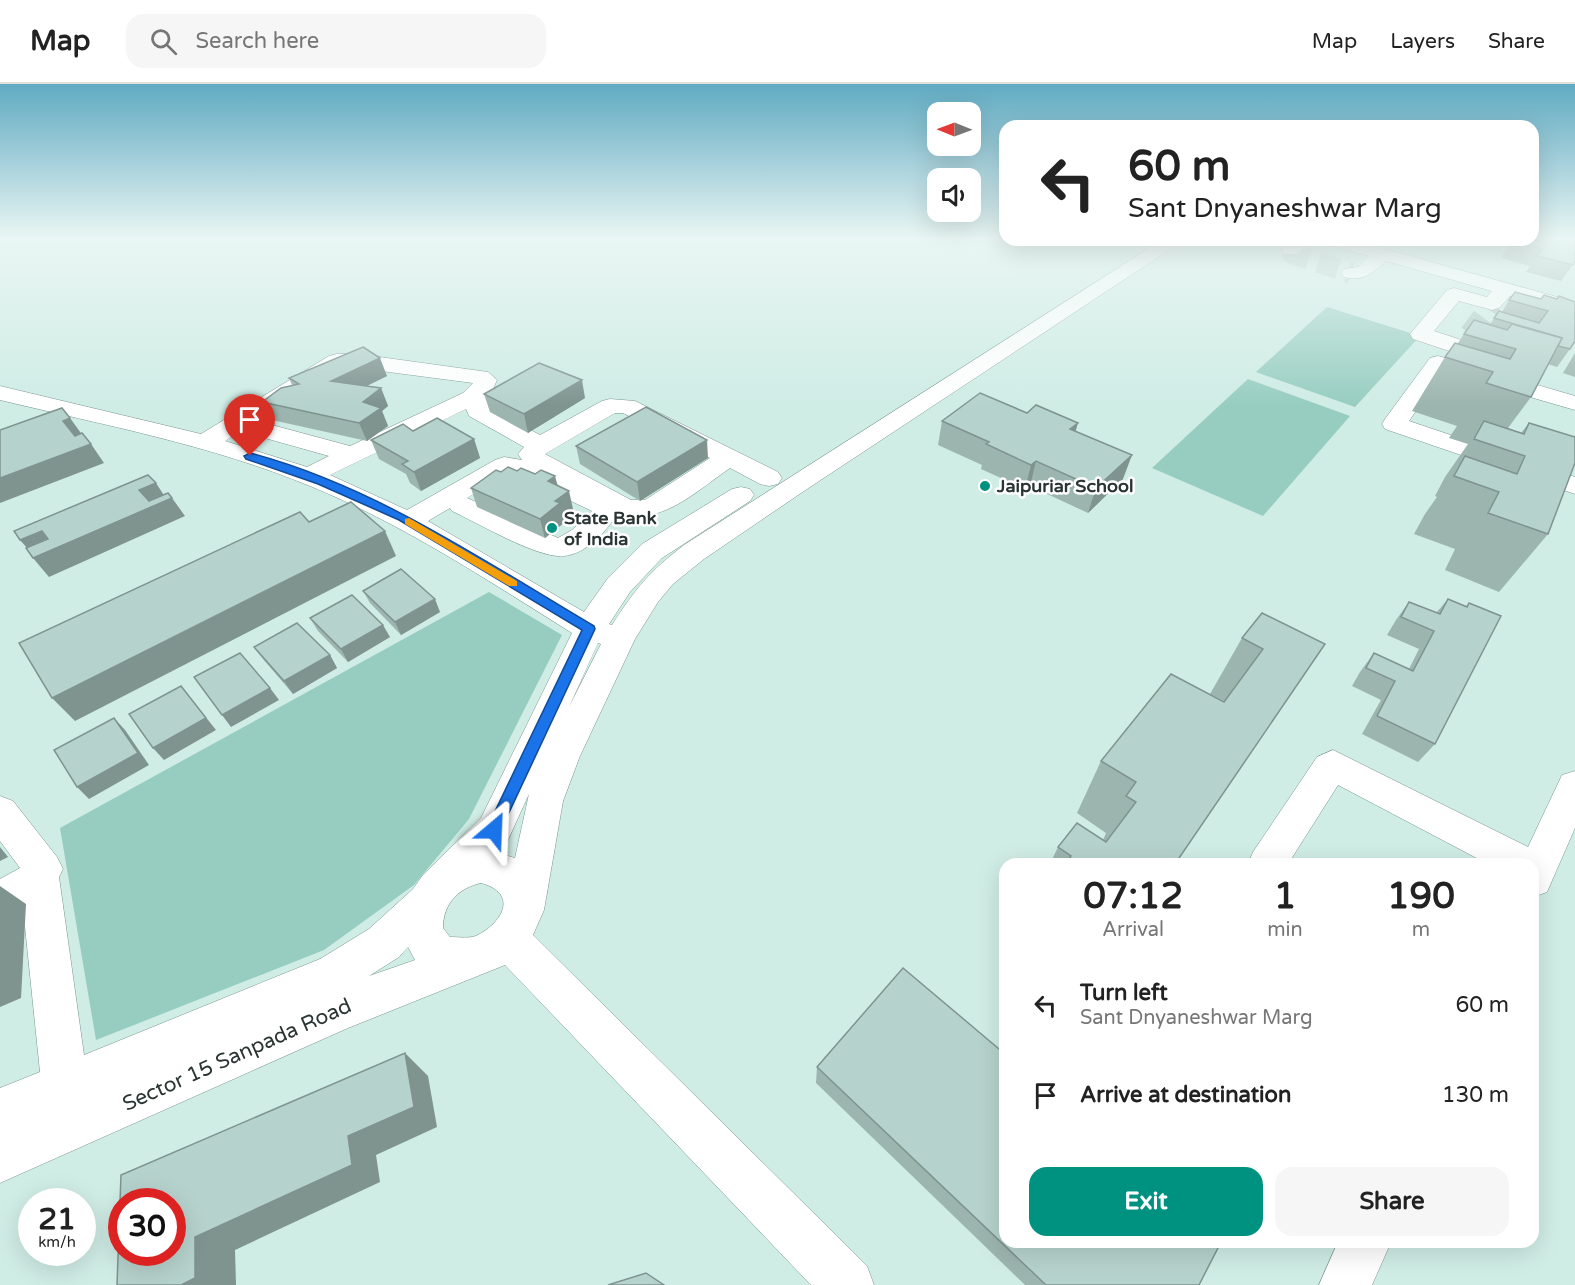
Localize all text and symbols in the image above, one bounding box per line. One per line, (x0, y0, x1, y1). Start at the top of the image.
search box (126, 14, 546, 68)
text: Map (30, 24, 90, 58)
icon: search (147, 25, 180, 58)
text: Search here (195, 28, 319, 54)
text: Map (1312, 29, 1357, 54)
text: Layers (1390, 29, 1455, 54)
text: Share (1488, 29, 1545, 54)
north arrow (927, 102, 981, 156)
map controls (927, 102, 981, 222)
text: 60 m (1128, 141, 1230, 192)
icon: left (1029, 144, 1107, 222)
button: sound (927, 168, 981, 222)
text: Sant Dnyaneshwar Marg (1128, 192, 1442, 225)
pin (224, 394, 275, 456)
icon: arrive (233, 403, 266, 436)
place label: Jaipuriar School (996, 475, 1133, 497)
marker: Jaipuriar School (978, 479, 992, 493)
place label: State Bank of India (564, 507, 657, 550)
marker: State Bank of India (545, 521, 559, 535)
position arrow (462, 798, 526, 862)
text: 07:12 (1083, 875, 1183, 918)
text: 1 (1274, 875, 1296, 918)
text: 190 (1387, 875, 1455, 918)
text: Arrival (1102, 918, 1164, 942)
text: min (1267, 918, 1303, 942)
text: m (1412, 918, 1430, 942)
text: Turn left (1080, 980, 1168, 1006)
icon: left (1029, 989, 1062, 1022)
text: 60 m (1455, 992, 1509, 1018)
street label: Sector 15 Sanpada Road (119, 993, 355, 1117)
text: Sant Dnyaneshwar Marg (1080, 1006, 1313, 1030)
icon: arrive (1029, 1079, 1062, 1112)
text: Arrive at destination (1080, 1082, 1291, 1108)
text: 130 m (1442, 1082, 1509, 1108)
button: Exit (1029, 1167, 1263, 1236)
button: Share (1275, 1167, 1509, 1236)
speed limit sign: 30 (108, 1188, 186, 1266)
text: 21 (38, 1201, 76, 1238)
text: km/h (38, 1233, 76, 1251)

